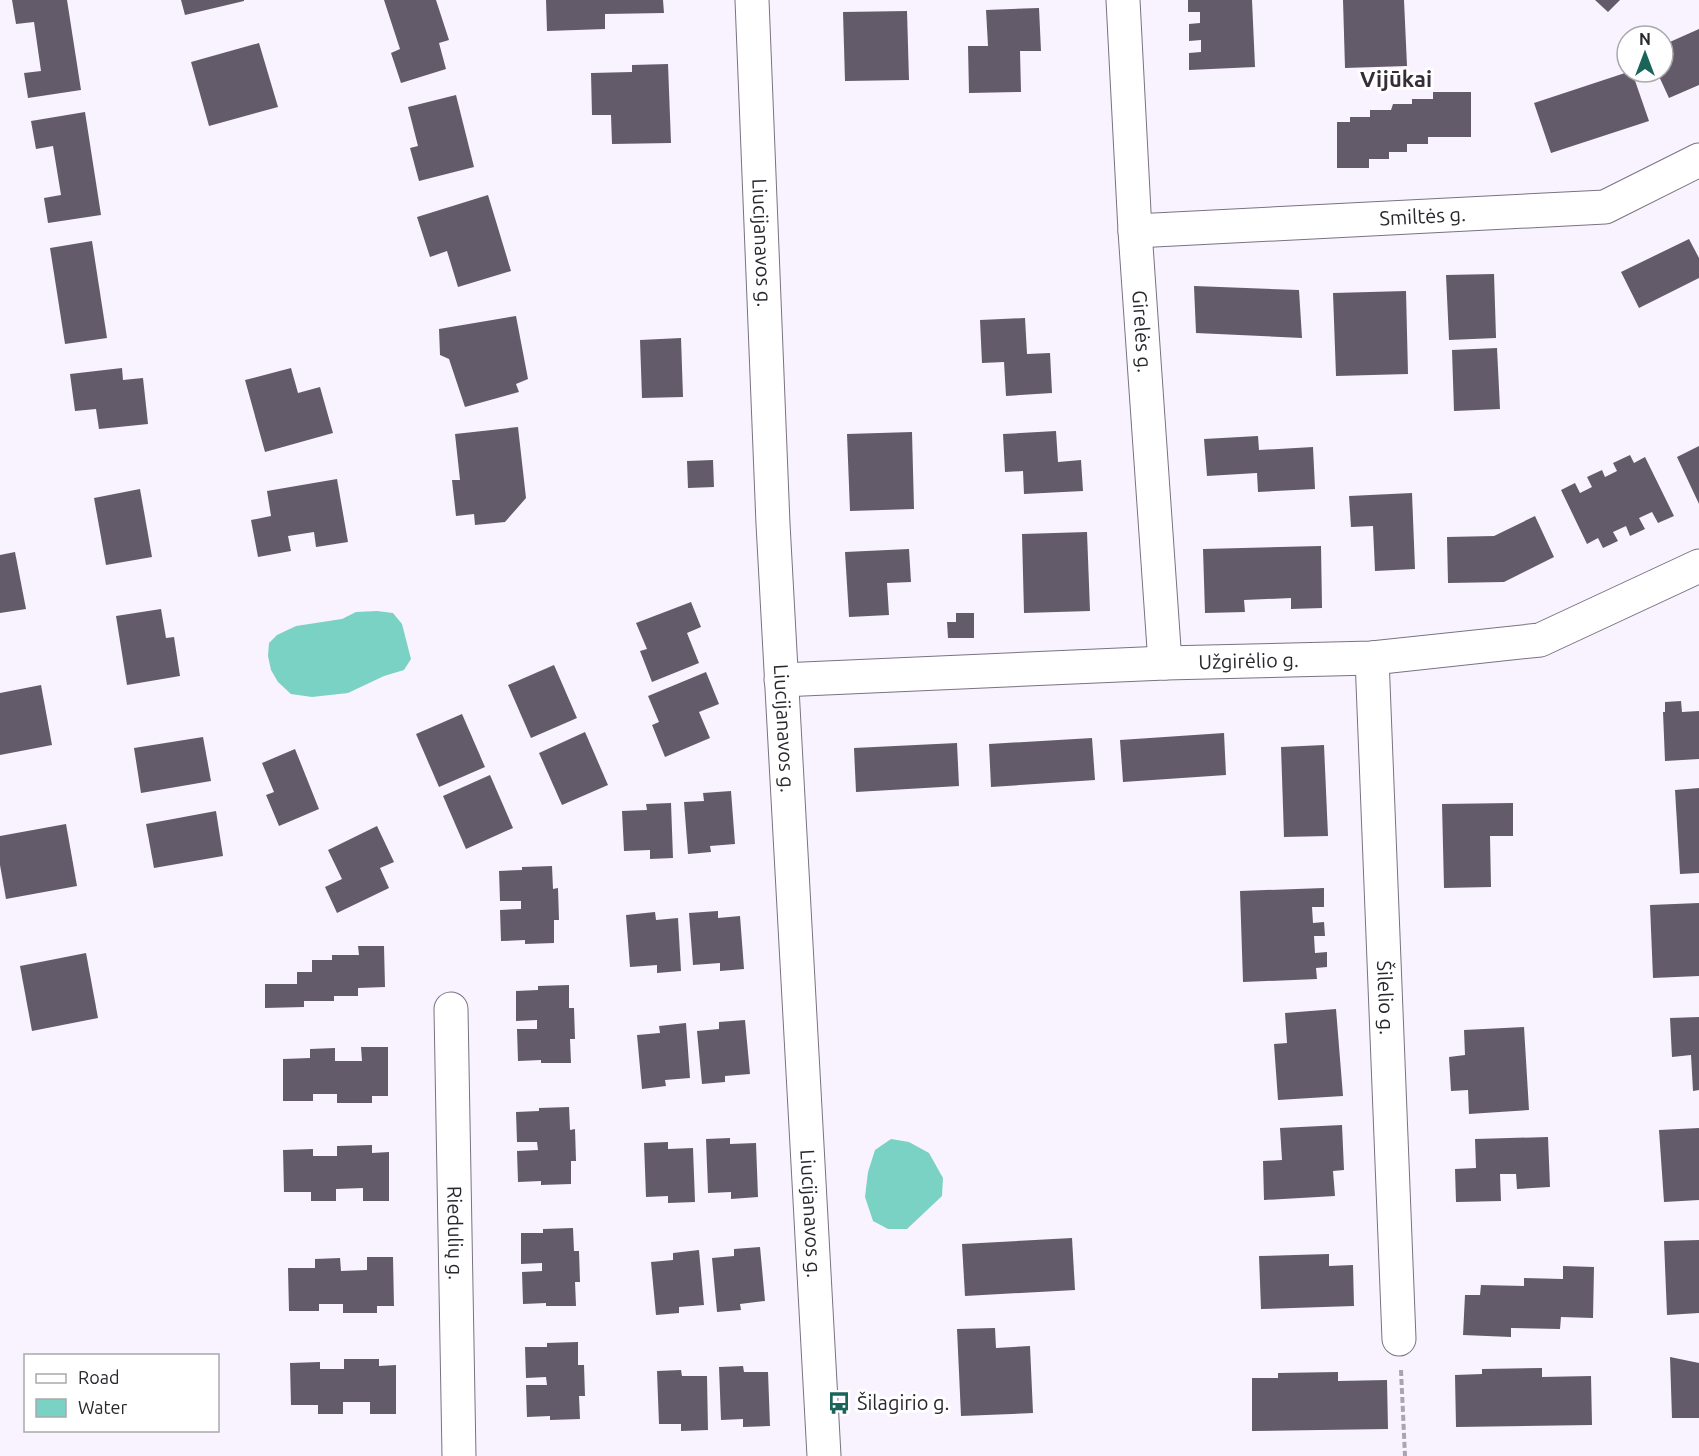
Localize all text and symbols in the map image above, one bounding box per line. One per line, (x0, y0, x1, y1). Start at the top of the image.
north arrow (1615, 24, 1675, 84)
text: N (1639, 30, 1651, 48)
district label: Vijūkai (1360, 66, 1432, 91)
street label: Liucijanavos g. (748, 178, 776, 308)
street label: Smiltės g. (1379, 202, 1466, 230)
street label: Girelės g. (1128, 289, 1157, 373)
street label: Užgirėlio g. (1198, 648, 1299, 673)
street label: Liucijanavos g. (770, 663, 800, 793)
street label: Šilelio g. (1373, 960, 1399, 1035)
street label: Liucijanavos g. (796, 1149, 826, 1278)
street label: Riedulių g. (443, 1186, 468, 1280)
legend (24, 1354, 219, 1432)
text: Road (78, 1367, 120, 1387)
bus stop icon: Šilagirio g. (826, 1390, 852, 1416)
place label: Šilagirio g. (857, 1391, 949, 1414)
text: Water (78, 1397, 128, 1417)

